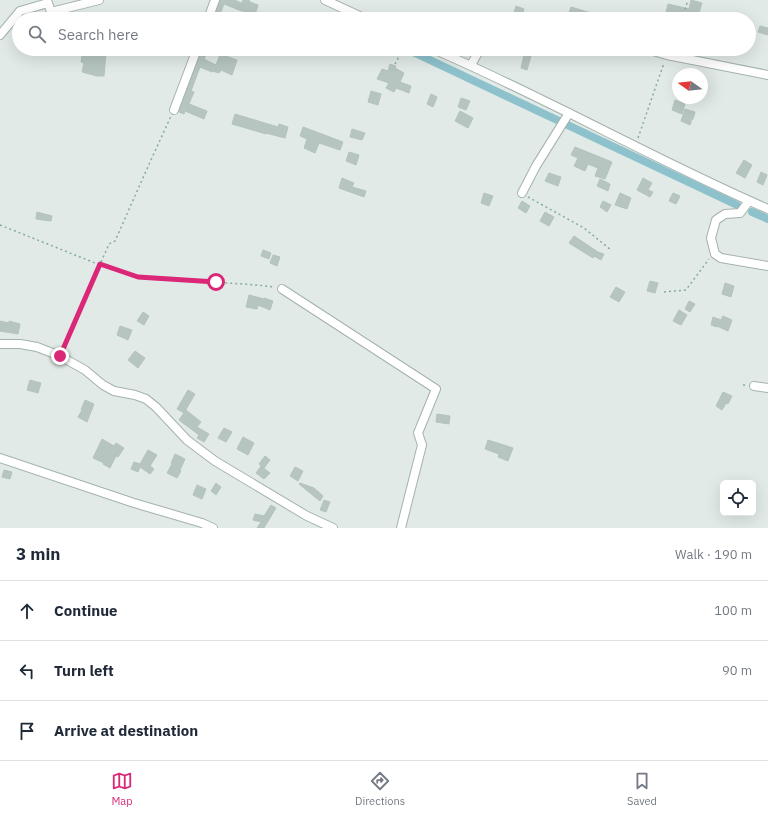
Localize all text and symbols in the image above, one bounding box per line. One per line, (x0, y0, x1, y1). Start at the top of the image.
search box (12, 12, 756, 56)
icon: search (26, 23, 48, 45)
text: Search here (58, 25, 138, 44)
north arrow (672, 68, 708, 104)
route start (207, 273, 225, 291)
route end (51, 347, 69, 365)
map controls (720, 480, 756, 516)
button: locate (720, 480, 756, 516)
text: 3 min (16, 543, 60, 565)
text: Walk · 190 m (675, 546, 752, 563)
icon: ahead (16, 600, 38, 622)
text: Continue (54, 601, 118, 620)
text: 100 m (714, 602, 752, 619)
icon: left (16, 660, 38, 682)
text: Turn left (54, 661, 114, 680)
text: 90 m (722, 662, 752, 679)
icon: arrive (16, 720, 38, 742)
text: Arrive at destination (54, 721, 198, 740)
tab: Map (111, 770, 133, 808)
tab: Directions (355, 770, 405, 808)
tab: Saved (627, 770, 657, 808)

